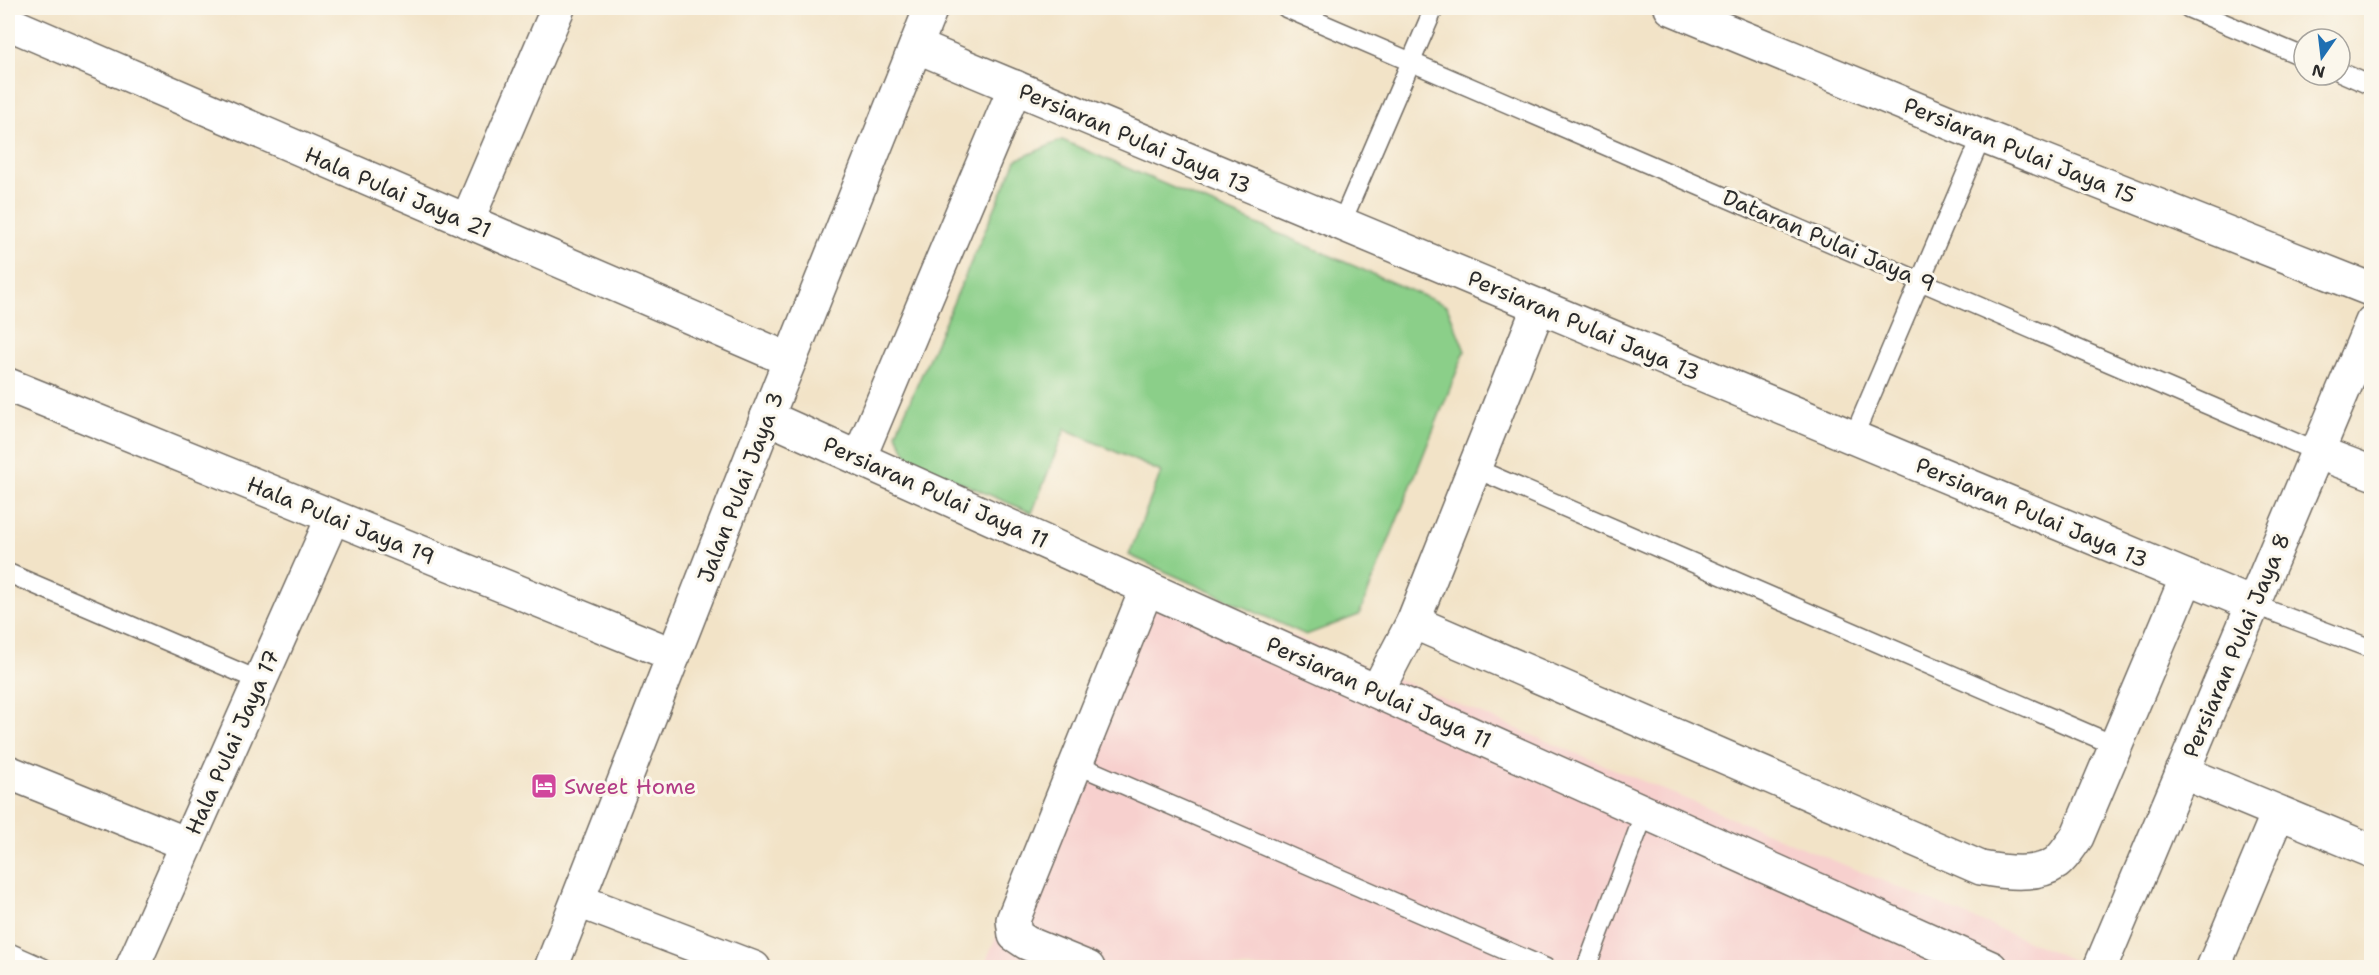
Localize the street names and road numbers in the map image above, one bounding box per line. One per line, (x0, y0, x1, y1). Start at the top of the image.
street label: Persiaran Pulai Jaya 13 (1014, 76, 1255, 201)
street label: Persiaran Pulai Jaya 15 (1899, 91, 2140, 210)
street label: Hala Pulai Jaya 21 (300, 140, 495, 245)
street label: Dataran Pulai Jaya 9 (1718, 183, 1939, 298)
street label: Persiaran Pulai Jaya 13 (1463, 263, 1704, 388)
street label: Jalan Pulai Jaya 3 (691, 387, 790, 587)
street label: Persiaran Pulai Jaya 11 (819, 430, 1053, 555)
street label: Persiaran Pulai Jaya 13 (1911, 450, 2152, 575)
street label: Hala Pulai Jaya 19 (243, 470, 439, 571)
street label: Persiaran Pulai Jaya 8 (2176, 529, 2297, 762)
street label: Persiaran Pulai Jaya 11 (1262, 630, 1496, 755)
street label: Hala Pulai Jaya 17 (179, 645, 286, 839)

